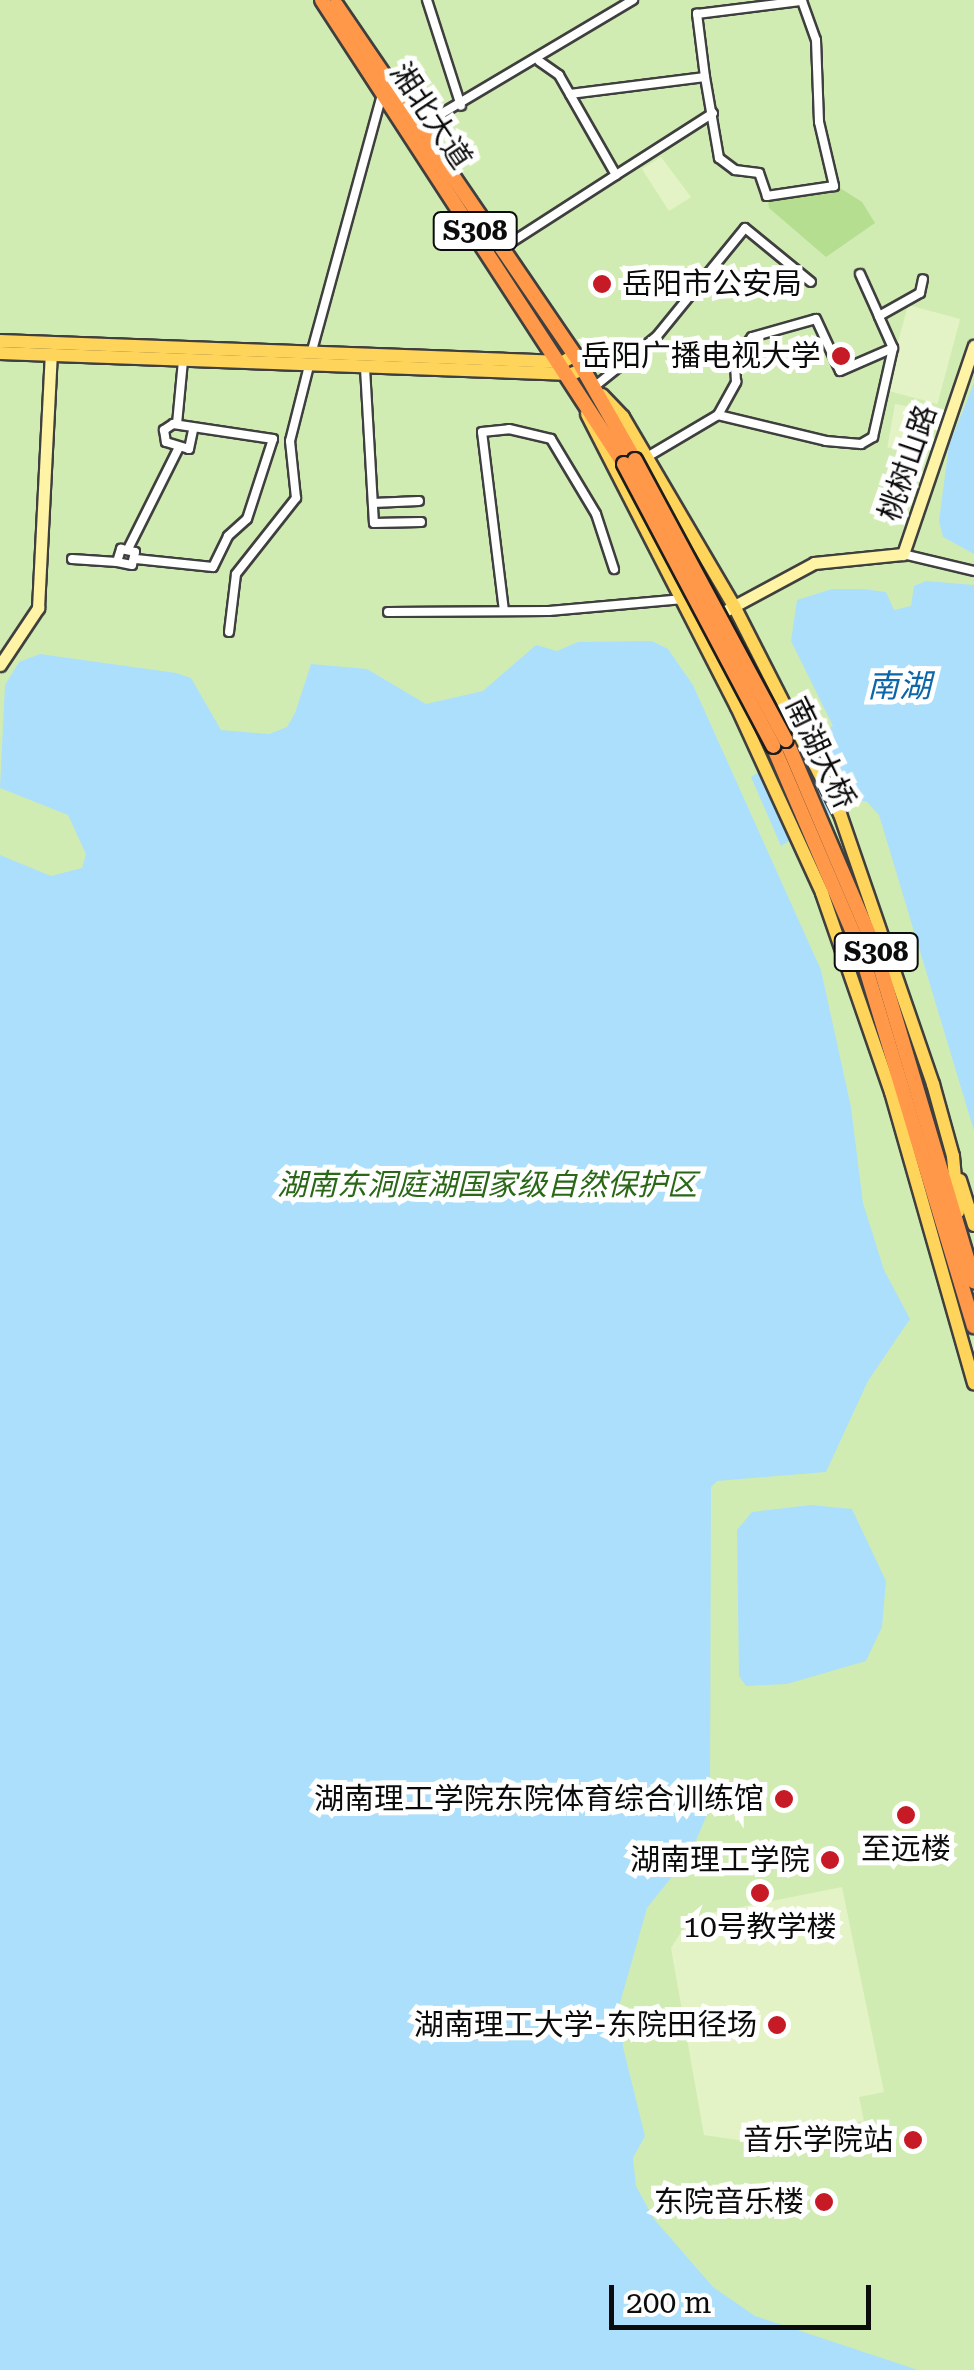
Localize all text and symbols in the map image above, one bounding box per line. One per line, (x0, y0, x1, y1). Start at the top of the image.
street label: 湘北大道 (383, 56, 479, 176)
road number: S308 (432, 208, 518, 254)
place label: 岳阳市公安局 (622, 266, 802, 302)
marker: 岳阳市公安局 (591, 273, 613, 295)
place label: 岳阳广播电视大学 (581, 338, 821, 374)
marker: 岳阳广播电视大学 (830, 345, 852, 367)
street label: 桃树山路 (871, 400, 945, 526)
water label: 南湖 (867, 667, 931, 705)
street label: 南湖大桥 (778, 691, 862, 815)
road number: S308 (834, 929, 918, 975)
park label: 湖南东洞庭湖国家级自然保护区 (277, 1167, 697, 1203)
place label: 湖南理工学院东院体育综合训练馆 (314, 1781, 764, 1817)
marker: 湖南理工学院东院体育综合训练馆 (773, 1788, 795, 1810)
marker: 至远楼 (895, 1804, 917, 1826)
place label: 至远楼 (861, 1831, 951, 1867)
place label: 湖南理工学院 (630, 1842, 810, 1878)
marker: 湖南理工学院 (819, 1849, 841, 1871)
marker: 10号教学楼 (749, 1882, 771, 1904)
place label: 10号教学楼 (683, 1909, 837, 1945)
place label: 湖南理工大学-东院田径场 (414, 2007, 757, 2043)
marker: 湖南理工大学-东院田径场 (766, 2014, 788, 2036)
place label: 音乐学院站 (743, 2122, 893, 2158)
marker: 音乐学院站 (902, 2129, 924, 2151)
place label: 东院音乐楼 (654, 2184, 804, 2220)
marker: 东院音乐楼 (813, 2191, 835, 2213)
scale bar (614, 2265, 876, 2327)
text: 200 m (626, 2285, 711, 2320)

